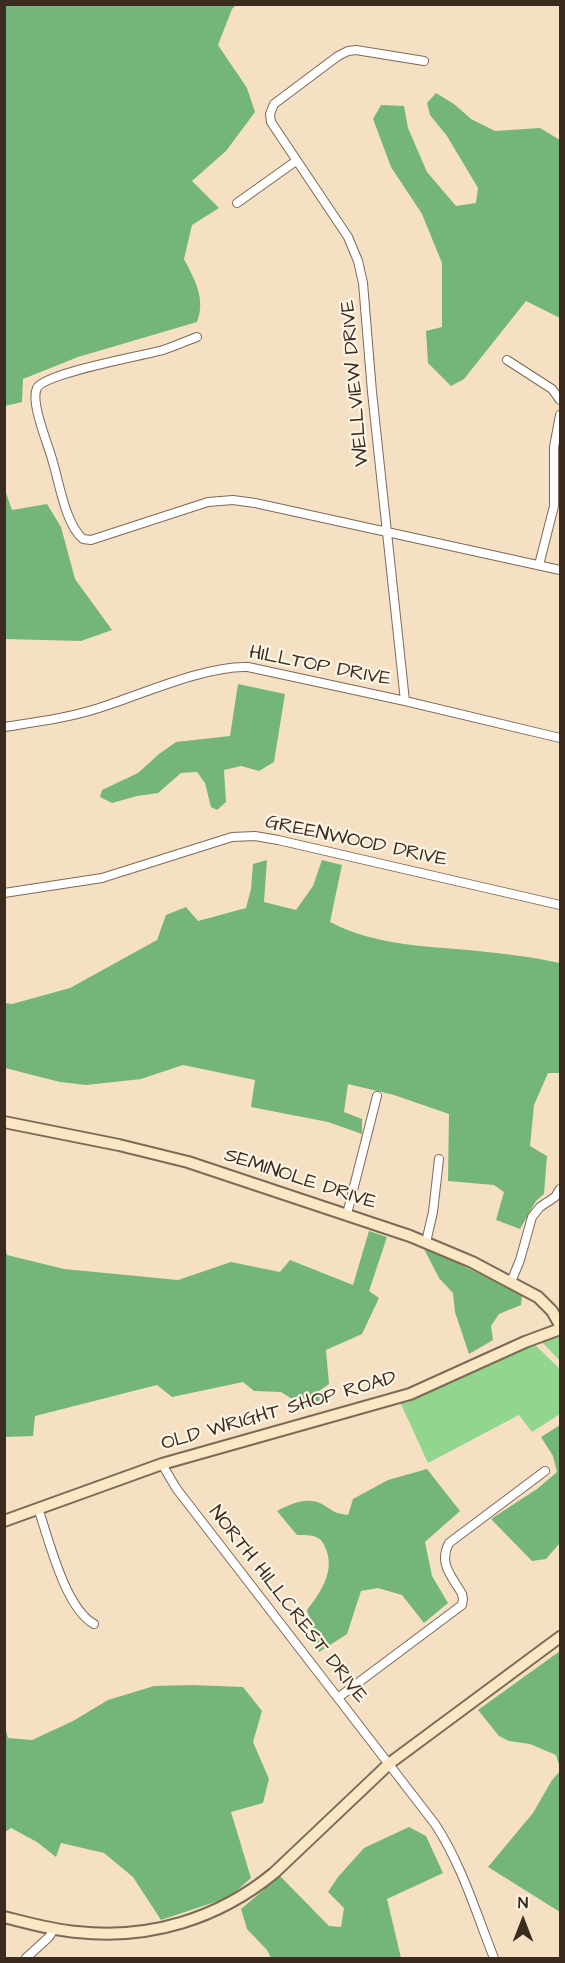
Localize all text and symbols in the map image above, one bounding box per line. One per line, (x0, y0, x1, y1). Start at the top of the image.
street label: WELLVIEW DRIVE (337, 299, 375, 467)
street label: HILLTOP DRIVE (247, 641, 393, 693)
street label: GREENWOOD DRIVE (263, 811, 449, 873)
street label: SEMINOLE DRIVE (221, 1144, 379, 1216)
street label: OLD WRIGHT SHOP ROAD (159, 1367, 399, 1457)
street label: NORTH HILLCREST DRIVE (202, 1502, 372, 1708)
north arrow (493, 1891, 553, 1951)
text: N (518, 1892, 528, 1914)

